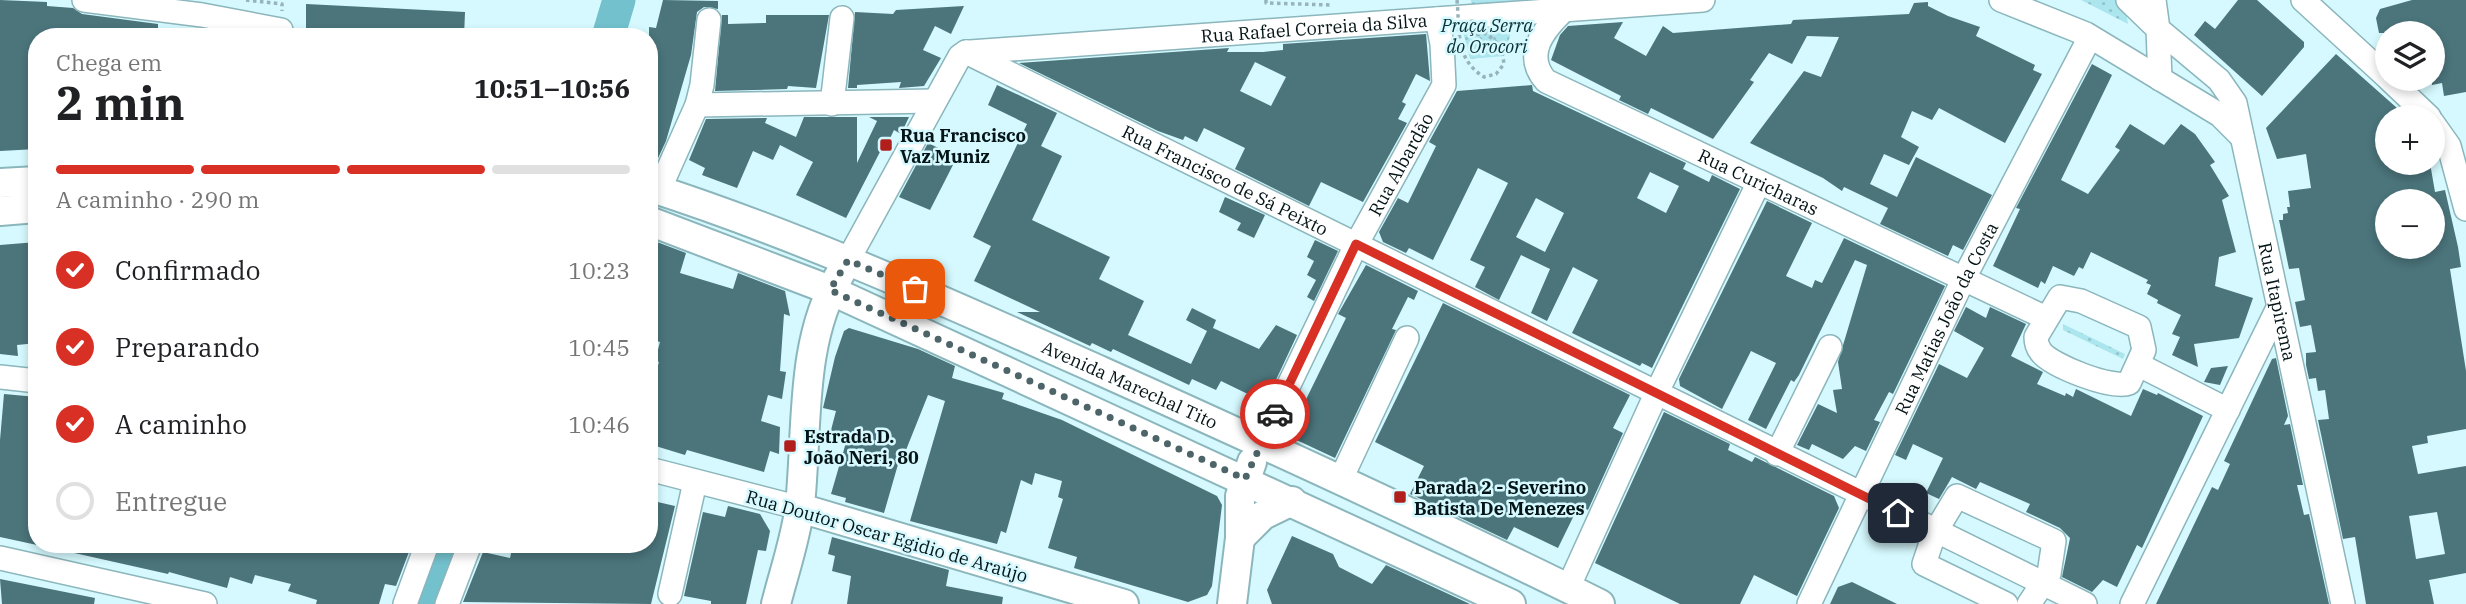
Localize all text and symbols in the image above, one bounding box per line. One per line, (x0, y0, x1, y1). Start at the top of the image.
street label: Rua Rafael Correia da Silva (1200, 8, 1428, 47)
park label: Praça Serra do Orocori (1440, 14, 1533, 58)
map controls (2375, 21, 2445, 259)
button: layers (2375, 21, 2445, 91)
text: Chega em (56, 47, 162, 77)
text: 10:51–10:56 (474, 71, 630, 105)
text: 2 min (56, 73, 185, 133)
button: + (2375, 105, 2445, 175)
street label: Rua Albardão (1363, 108, 1438, 220)
street label: Rua Francisco de Sá Peixto (1118, 119, 1332, 240)
place label: Rua Francisco Vaz Muniz (900, 124, 1026, 168)
marker: Rua Francisco Vaz Muniz (878, 137, 894, 153)
street label: Rua Curicharas (1694, 143, 1822, 220)
text: A caminho · 290 m (56, 184, 259, 214)
button: − (2375, 189, 2445, 259)
street label: Rua Matias João da Costa (1889, 218, 2003, 418)
street label: Rua Itapirema (2254, 240, 2302, 363)
icon: check (56, 251, 94, 289)
text: Confirmado (115, 253, 260, 287)
text: 10:23 (568, 255, 630, 285)
pin (885, 259, 945, 319)
icon: bag (896, 270, 934, 308)
icon: check (56, 328, 94, 366)
text: Preparando (115, 330, 260, 364)
text: 10:45 (568, 332, 630, 362)
street label: Avenida Marechal Tito (1038, 335, 1221, 434)
courier (1240, 379, 1310, 449)
icon: car (1256, 395, 1294, 433)
icon: check (56, 405, 94, 443)
text: A caminho (115, 407, 247, 441)
text: 10:46 (568, 409, 630, 439)
place label: Estrada D. João Neri, 80 (804, 425, 919, 469)
marker: Estrada D. João Neri, 80 (782, 438, 798, 454)
place label: Parada 2 - Severino Batista De Menezes (1414, 476, 1586, 520)
pin (1868, 483, 1928, 543)
text: Entregue (115, 484, 227, 518)
street label: Rua Doutor Oscar Egidio de Araújo (743, 485, 1031, 587)
marker: Parada 2 - Severino Batista De Menezes (1392, 489, 1408, 505)
icon: home (1879, 494, 1917, 532)

